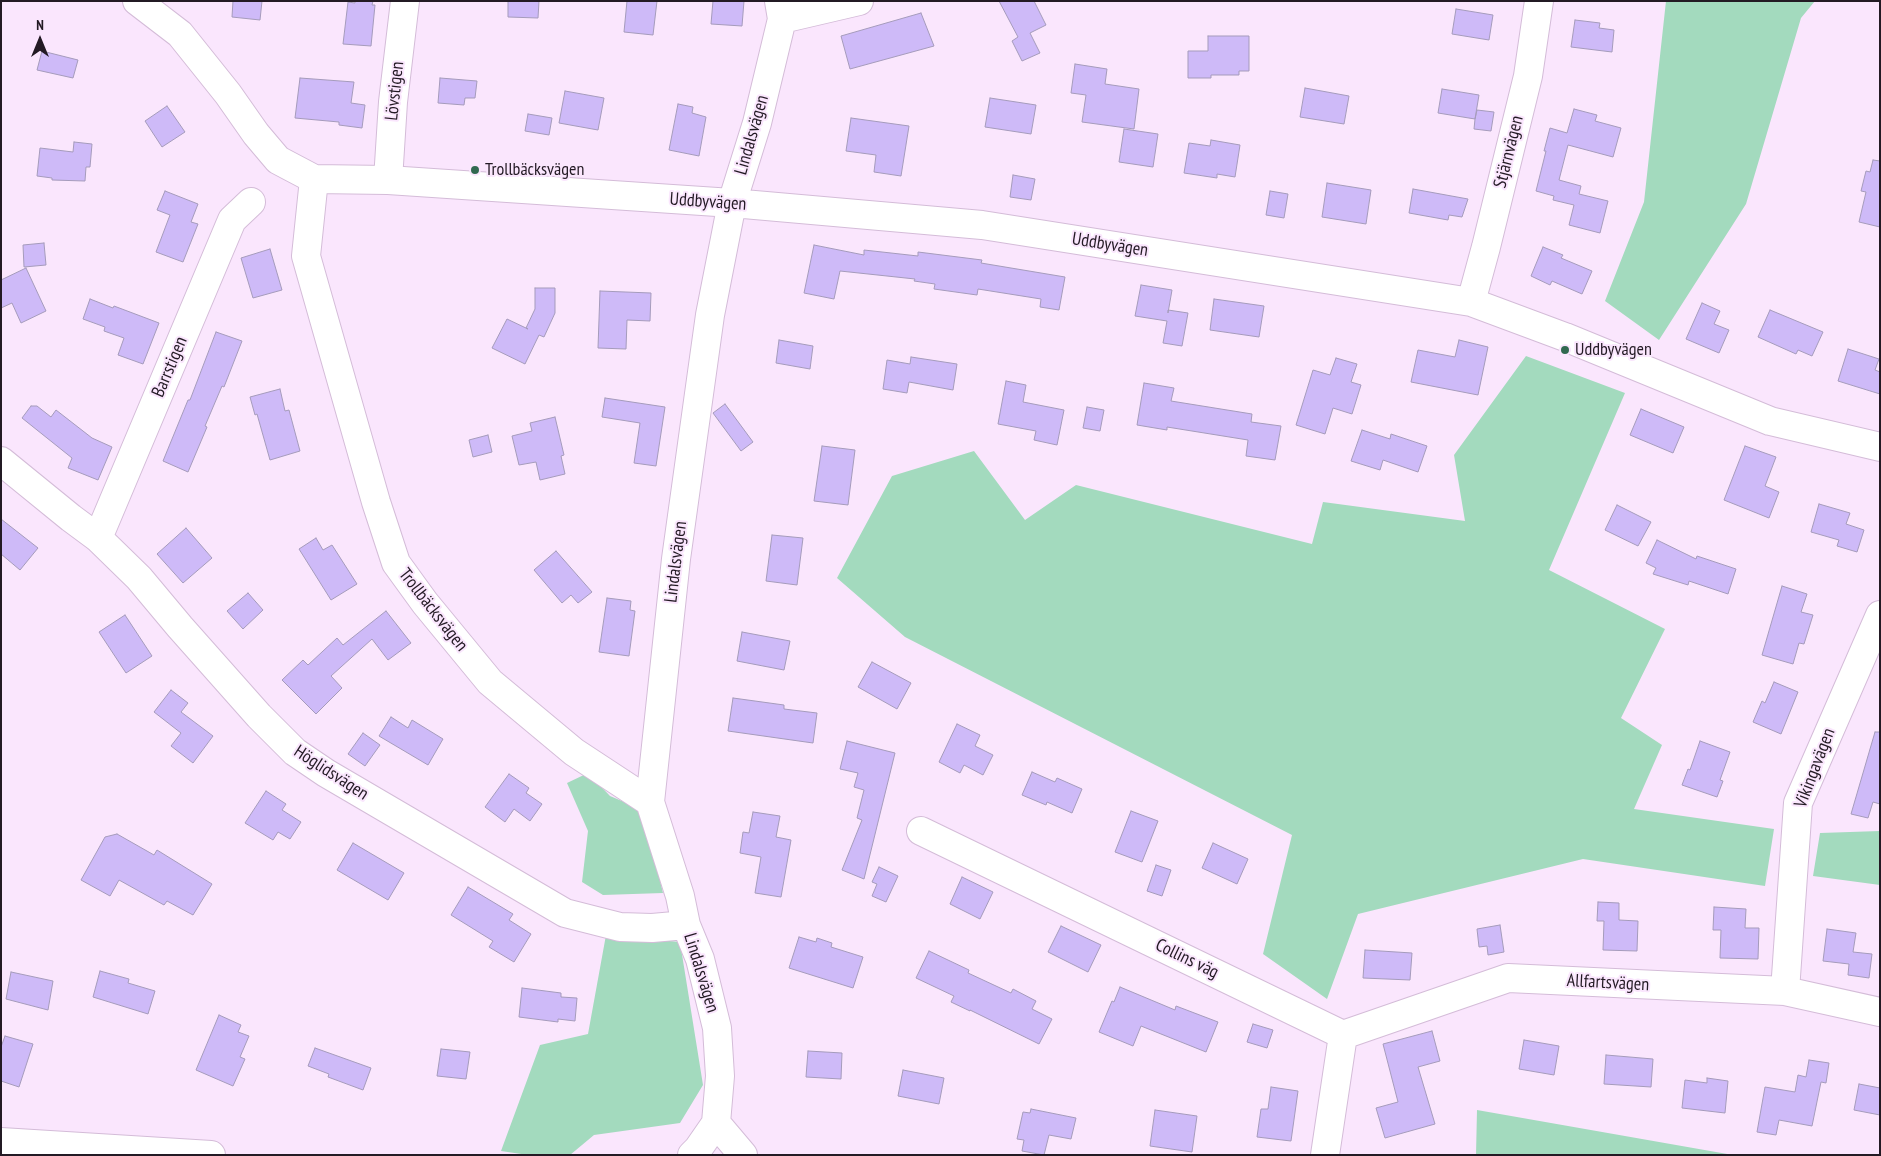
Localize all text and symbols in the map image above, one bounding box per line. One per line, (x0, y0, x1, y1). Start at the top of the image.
north arrow (15, 15, 65, 65)
text: N (36, 16, 44, 34)
street label: Lövstigen (381, 60, 409, 122)
street label: Lindalsvägen (730, 93, 774, 177)
street label: Stjärnvägen (1490, 114, 1528, 190)
place label: Trollbäcksvägen (485, 159, 584, 181)
marker: Trollbäcksvägen (469, 164, 481, 176)
street label: Uddbyvägen (669, 189, 747, 215)
street label: Uddbyvägen (1070, 228, 1150, 262)
street label: Barrstigen (148, 334, 192, 400)
place label: Uddbyvägen (1575, 339, 1652, 361)
marker: Uddbyvägen (1559, 344, 1571, 356)
street label: Lindalsvägen (660, 520, 692, 604)
street label: Trollbäcksvägen (394, 564, 472, 656)
street label: Vikingavägen (1790, 725, 1840, 811)
street label: Höglidsvägen (290, 741, 372, 805)
street label: Lindalsvägen (679, 931, 723, 1015)
street label: Collins väg (1152, 934, 1222, 984)
street label: Allfartsvägen (1566, 970, 1650, 996)

